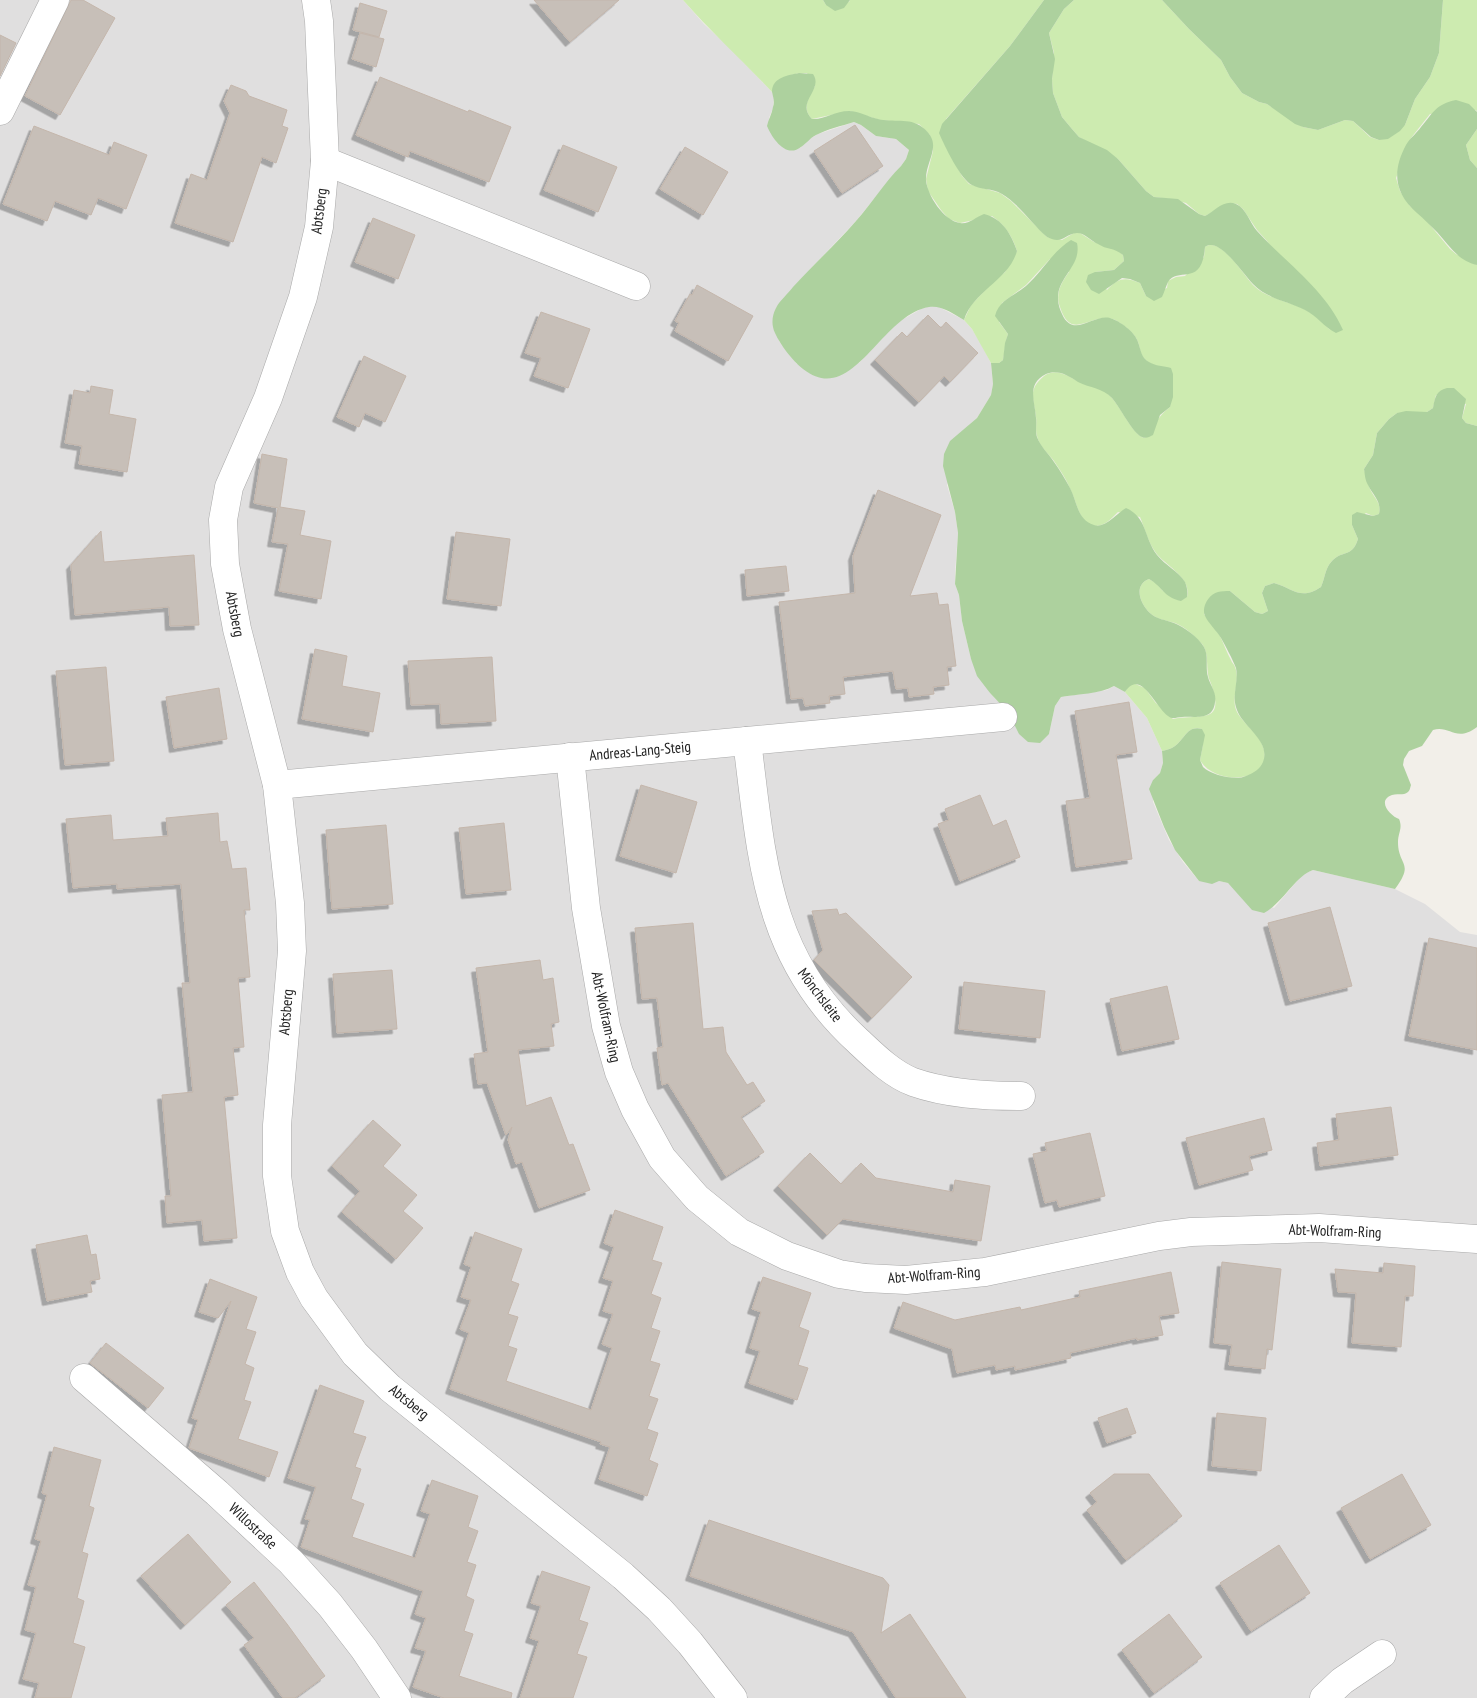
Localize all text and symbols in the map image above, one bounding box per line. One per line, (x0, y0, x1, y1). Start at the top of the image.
street label: Abtsberg (306, 187, 331, 235)
street label: Abtsberg (222, 589, 249, 638)
street label: Andreas-Lang-Steig (588, 737, 691, 764)
street label: Mönchsleite (794, 964, 847, 1025)
street label: Abt-Wolfram-Ring (588, 970, 625, 1064)
street label: Abtsberg (274, 988, 297, 1036)
street label: Abt-Wolfram-Ring (1288, 1219, 1382, 1242)
street label: Abt-Wolfram-Ring (887, 1262, 981, 1287)
street label: Abtsberg (385, 1380, 433, 1424)
street label: Willostraße (225, 1498, 282, 1553)

